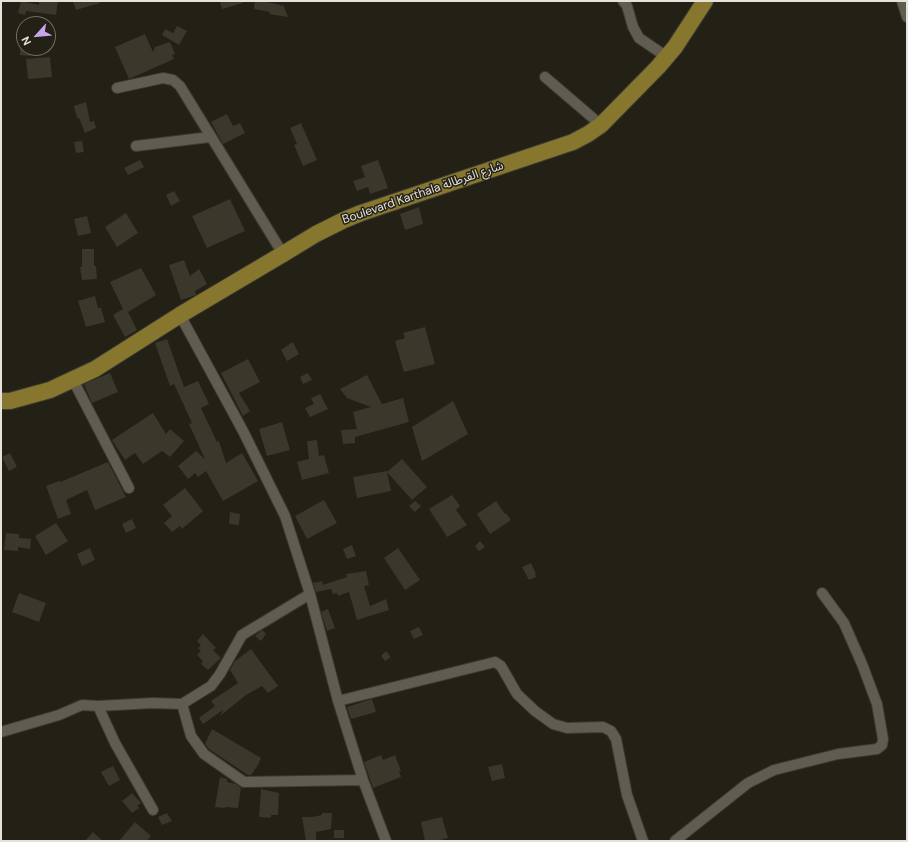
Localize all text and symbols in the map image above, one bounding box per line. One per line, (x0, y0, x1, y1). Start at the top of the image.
north arrow (16, 16, 56, 56)
text: N (18, 34, 34, 48)
street label: Boulevard Karthala شارع القرطالة (340, 159, 506, 227)

